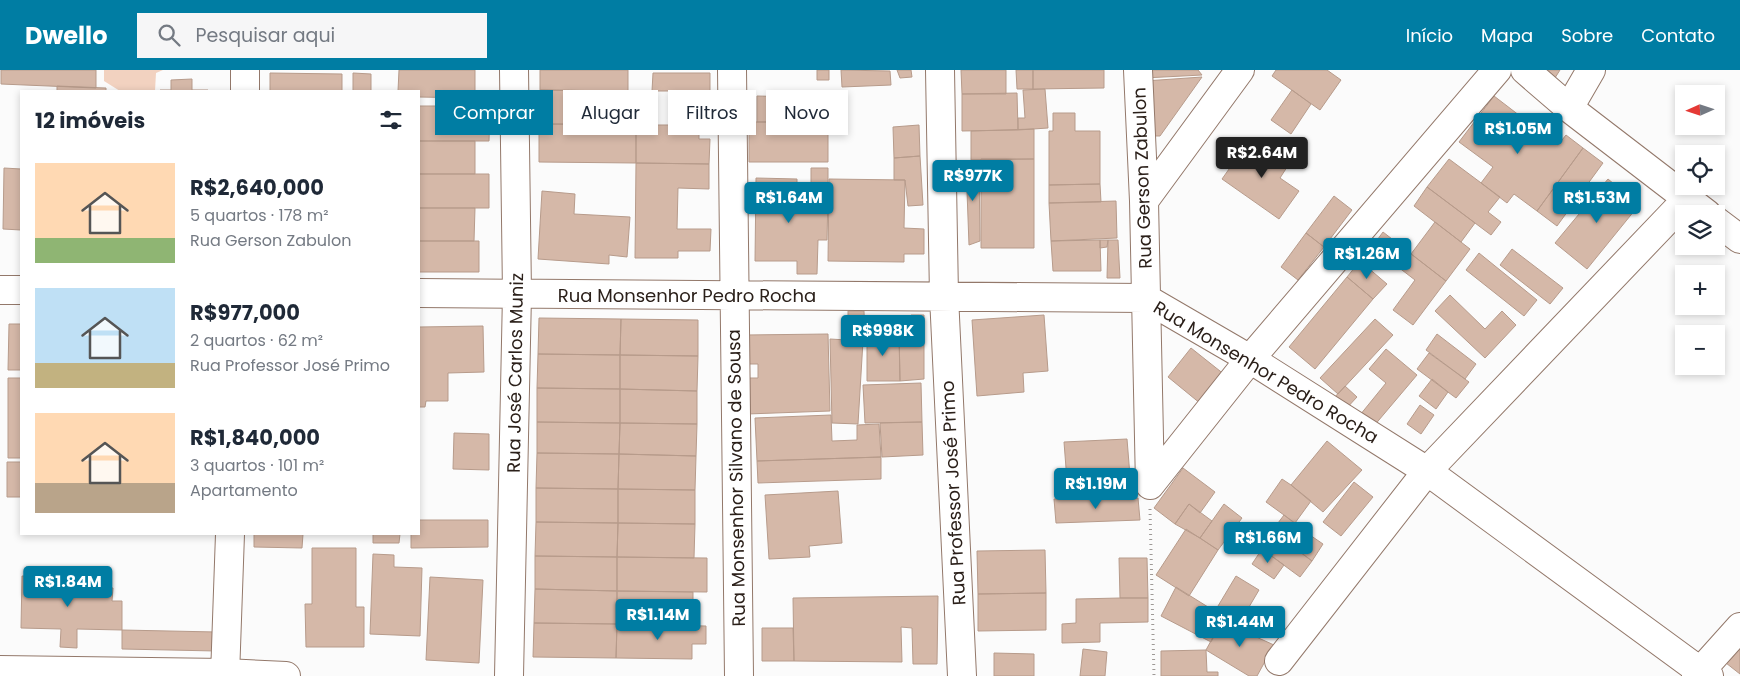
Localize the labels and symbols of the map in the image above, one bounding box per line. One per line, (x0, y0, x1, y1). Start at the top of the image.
north arrow (1675, 85, 1725, 135)
street label: Rua Gerson Zabulon (1126, 87, 1158, 269)
pin: R$1.05M (1472, 112, 1564, 155)
pin: R$2.64M (1216, 136, 1308, 179)
pin: R$977K (932, 160, 1014, 202)
pin: R$1.64M (743, 182, 835, 224)
pin: R$1.53M (1551, 182, 1643, 224)
pin: R$1.26M (1321, 238, 1413, 280)
street label: Rua José Carlos Muniz (501, 273, 529, 473)
street label: Rua Monsenhor Pedro Rocha (558, 283, 816, 308)
street label: Rua Monsenhor Pedro Rocha (1149, 295, 1383, 449)
pin: R$998K (842, 314, 924, 357)
street label: Rua Monsenhor Silvano de Sousa (721, 329, 751, 627)
street label: Rua Professor José Primo (935, 380, 971, 606)
pin: R$1.19M (1050, 468, 1142, 510)
pin: R$1.66M (1222, 522, 1314, 564)
pin: R$1.84M (22, 566, 114, 608)
pin: R$1.14M (612, 598, 704, 641)
pin: R$1.44M (1194, 606, 1286, 648)

